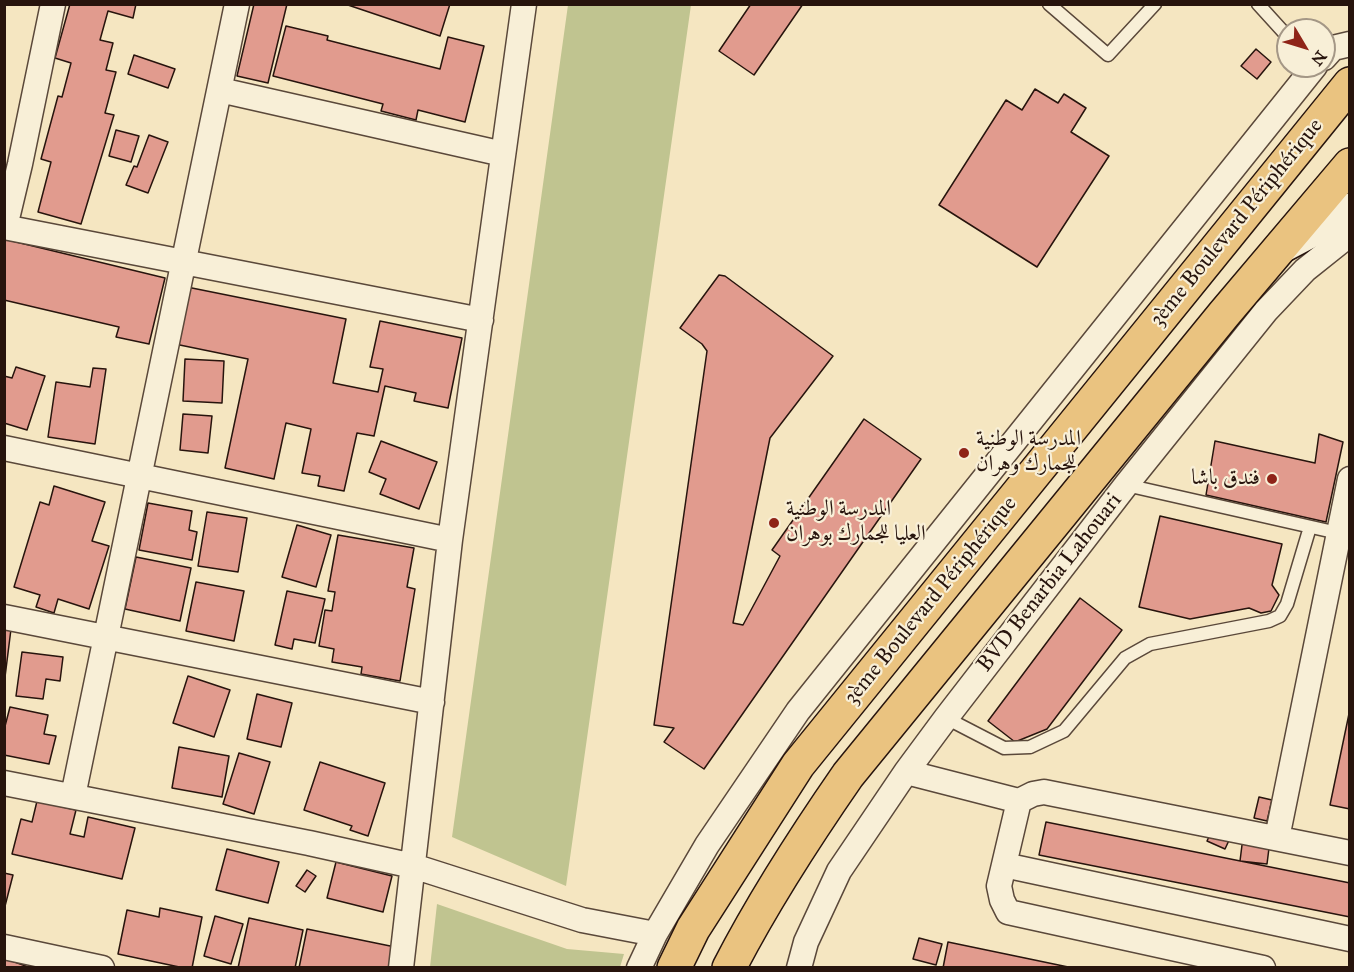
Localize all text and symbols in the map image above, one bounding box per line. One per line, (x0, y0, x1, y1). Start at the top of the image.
north arrow (1276, 18, 1336, 78)
text: N (1307, 47, 1331, 69)
street label: 3ème Boulevard Périphérique (1145, 114, 1329, 332)
place label: المدرسة الوطنية للجمارك وهران (976, 427, 1081, 478)
marker: المدرسة الوطنية للجمارك وهران (957, 446, 971, 460)
place label: فندق باشا (1191, 466, 1260, 492)
marker: فندق باشا (1265, 472, 1279, 486)
street label: BVD Benarbia Lahouari (972, 488, 1128, 678)
street label: 3ème Boulevard Périphérique (839, 492, 1023, 710)
place label: المدرسة الوطنية العليا للجمارك بوهران (786, 497, 926, 548)
marker: المدرسة الوطنية العليا للجمارك بوهران (767, 516, 781, 530)

